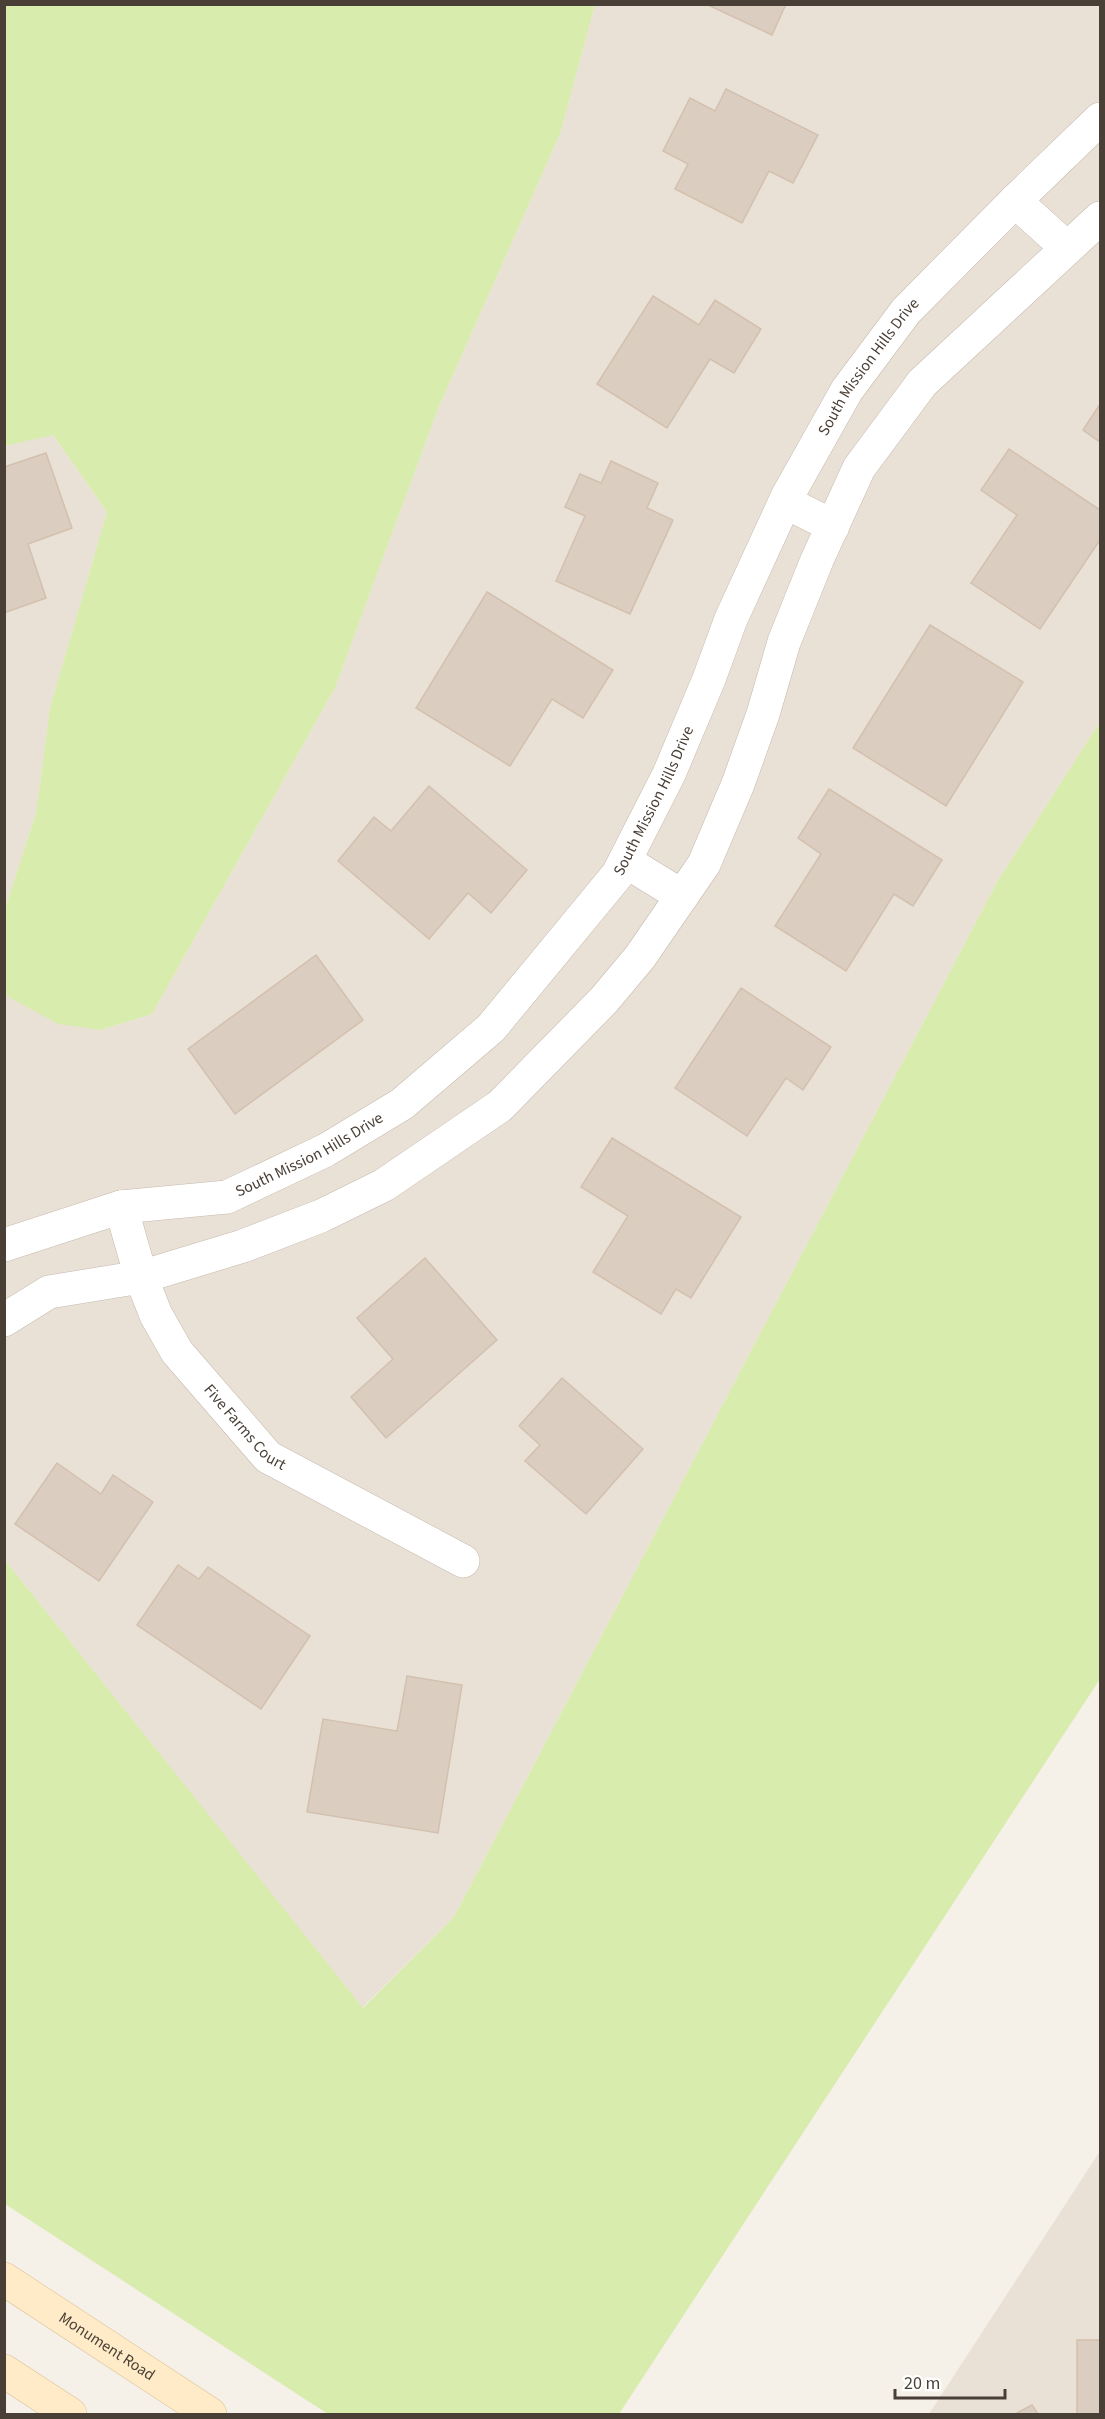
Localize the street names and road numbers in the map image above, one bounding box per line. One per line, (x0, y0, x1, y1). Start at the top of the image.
street label: South Mission Hills Drive (813, 293, 924, 440)
street label: South Mission Hills Drive (608, 722, 699, 880)
street label: South Mission Hills Drive (232, 1107, 387, 1202)
street label: Five Farms Court (199, 1379, 290, 1476)
street label: Monument Road (55, 2307, 159, 2386)

